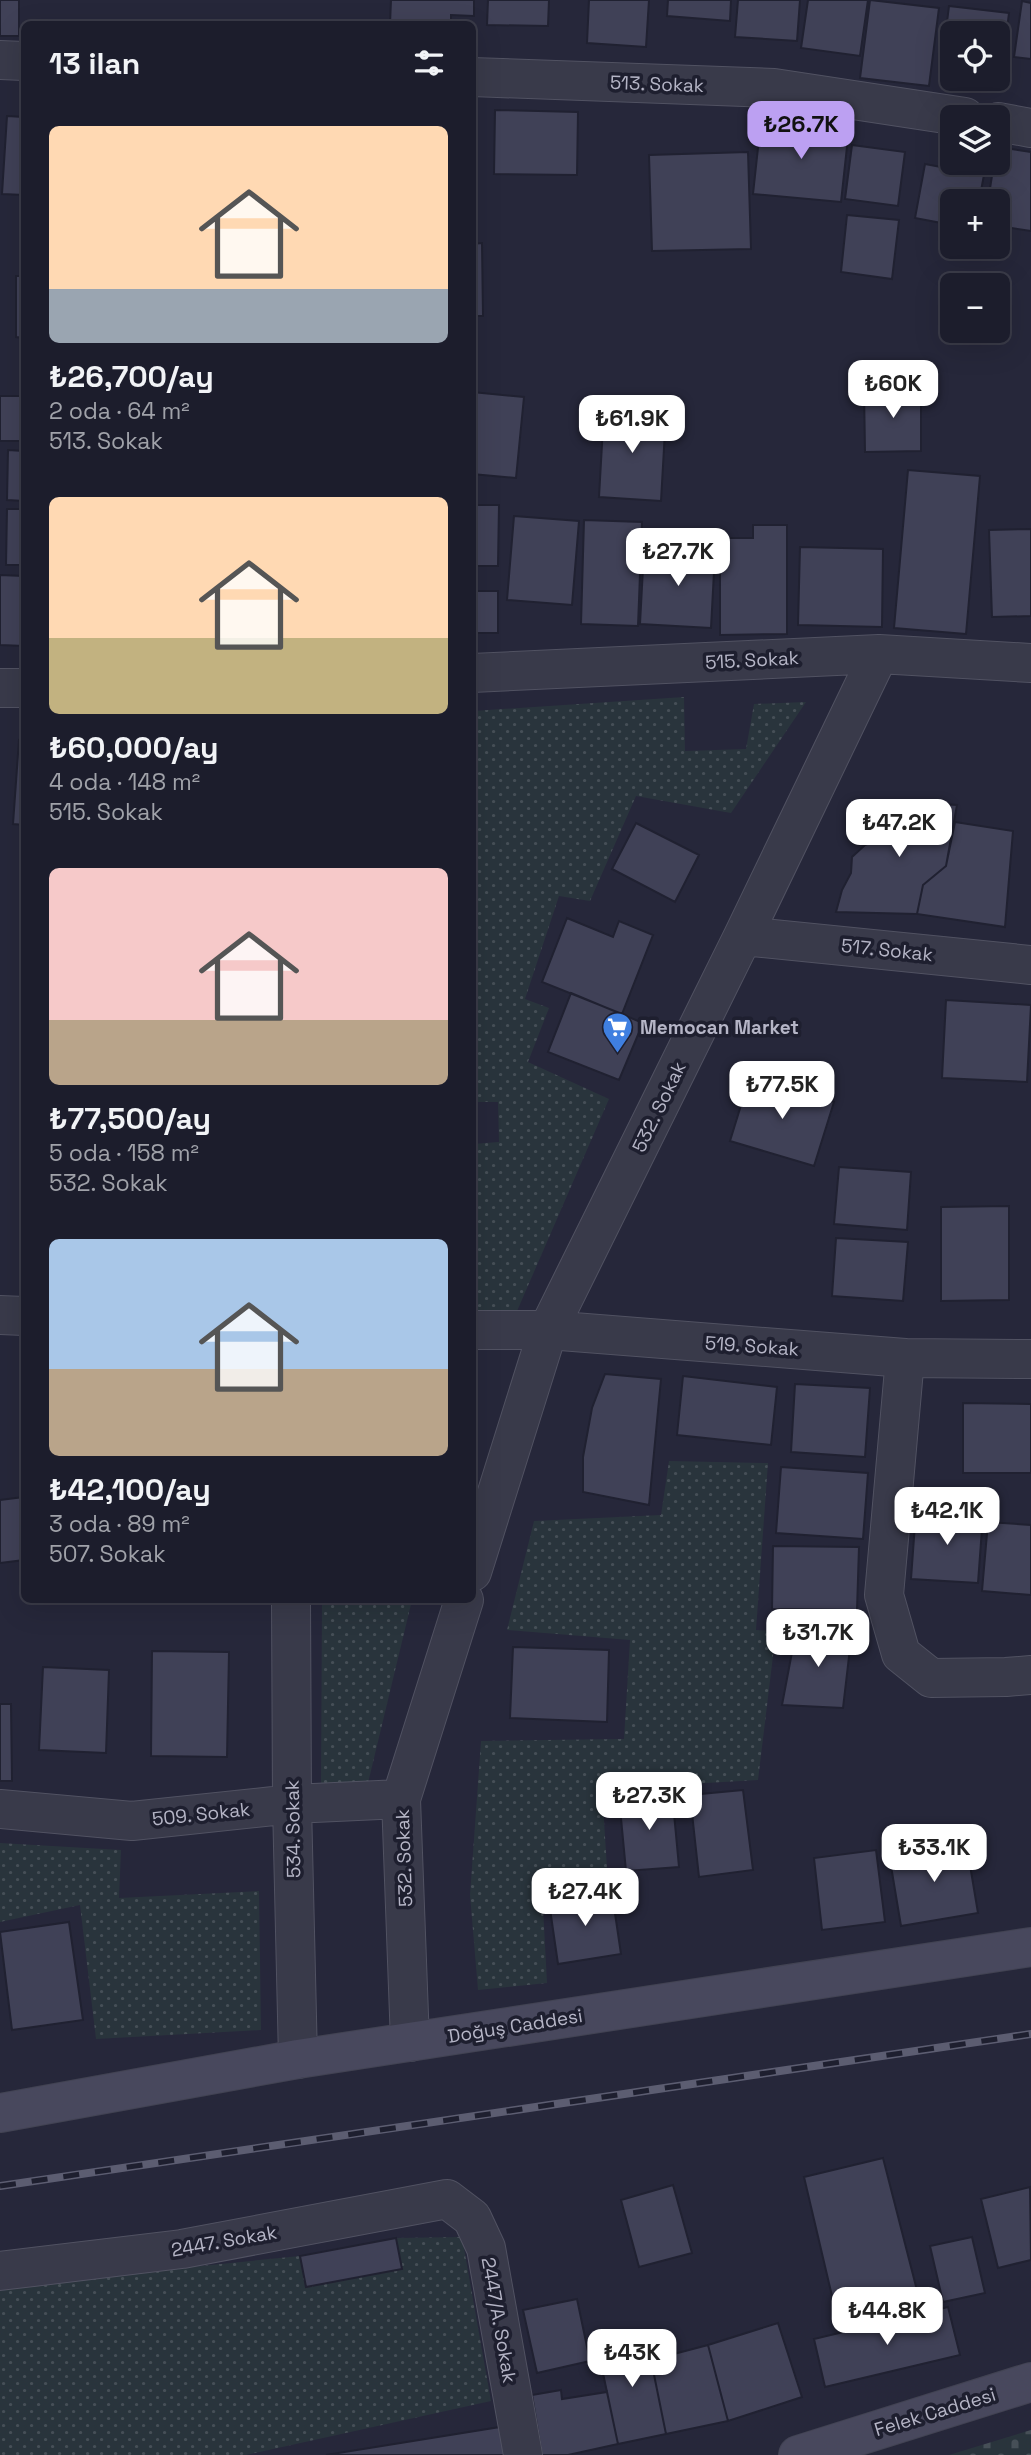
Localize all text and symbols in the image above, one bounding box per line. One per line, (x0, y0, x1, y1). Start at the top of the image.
map controls (940, 21, 1010, 343)
button: locate (940, 21, 1010, 91)
text: 13 ilan (49, 44, 140, 83)
icon: filters (410, 44, 448, 82)
street label: 513. Sokak (610, 70, 704, 98)
pin: ₺26.7K (744, 102, 858, 161)
button: layers (940, 105, 1010, 175)
text: ₺26.7K (763, 109, 839, 139)
icon: home (186, 171, 312, 297)
button: + (940, 189, 1010, 259)
button: − (940, 273, 1010, 343)
text: ₺26,700/ay (49, 357, 214, 396)
pin: ₺60K (852, 360, 934, 420)
text: ₺60K (864, 368, 922, 398)
text: 2 oda · 64 m² (49, 396, 190, 426)
pin: ₺61.9K (575, 396, 689, 455)
text: ₺61.9K (595, 403, 669, 433)
text: 513. Sokak (49, 426, 163, 456)
pin: ₺27.7K (621, 528, 735, 588)
text: ₺27.7K (642, 536, 714, 566)
icon: home (186, 542, 312, 668)
street label: 515. Sokak (704, 645, 800, 675)
text: ₺60,000/ay (49, 728, 219, 767)
text: 4 oda · 148 m² (49, 767, 200, 797)
text: 515. Sokak (49, 797, 163, 827)
pin: ₺47.2K (842, 800, 956, 859)
text: ₺47.2K (862, 807, 936, 837)
icon: home (186, 913, 312, 1039)
street label: 517. Sokak (840, 933, 934, 967)
supermarket icon: Memocan Market (600, 1010, 634, 1054)
place label: Memocan Market (640, 1015, 799, 1040)
street label: 532. Sokak (626, 1058, 692, 1156)
pin: ₺77.5K (725, 1062, 839, 1121)
text: ₺77.5K (745, 1069, 819, 1099)
text: ₺77,500/ay (49, 1099, 211, 1138)
text: 5 oda · 158 m² (49, 1138, 199, 1168)
text: 532. Sokak (49, 1168, 168, 1198)
icon: home (186, 1284, 312, 1410)
street label: 519. Sokak (704, 1330, 800, 1362)
text: ₺42,100/ay (49, 1470, 211, 1509)
pin: ₺42.1K (890, 1488, 1004, 1547)
text: ₺42.1K (911, 1495, 983, 1525)
text: 3 oda · 89 m² (49, 1509, 190, 1539)
text: 507. Sokak (49, 1539, 166, 1569)
pin: ₺31.7K (761, 1610, 875, 1669)
text: ₺31.7K (782, 1617, 854, 1647)
pin: ₺27.3K (592, 1772, 706, 1832)
street label: 534. Sokak (280, 1780, 306, 1878)
text: ₺27.3K (612, 1780, 686, 1810)
street label: 509. Sokak (151, 1796, 251, 1832)
street label: 532. Sokak (390, 1809, 418, 1907)
pin: ₺33.1K (877, 1825, 991, 1884)
text: ₺33.1K (898, 1832, 970, 1862)
pin: ₺27.4K (528, 1868, 642, 1928)
text: ₺27.4K (548, 1876, 622, 1906)
street label: Doğuş Caddesi (446, 2003, 584, 2049)
street label: 2447. Sokak (169, 2219, 279, 2263)
street label: 2447/A. Sokak (476, 2255, 522, 2385)
pin: ₺44.8K (830, 2288, 944, 2347)
text: ₺44.8K (848, 2295, 926, 2325)
pin: ₺43K (591, 2330, 673, 2389)
text: ₺43K (603, 2337, 661, 2367)
street label: Felek Caddesi (871, 2382, 999, 2442)

